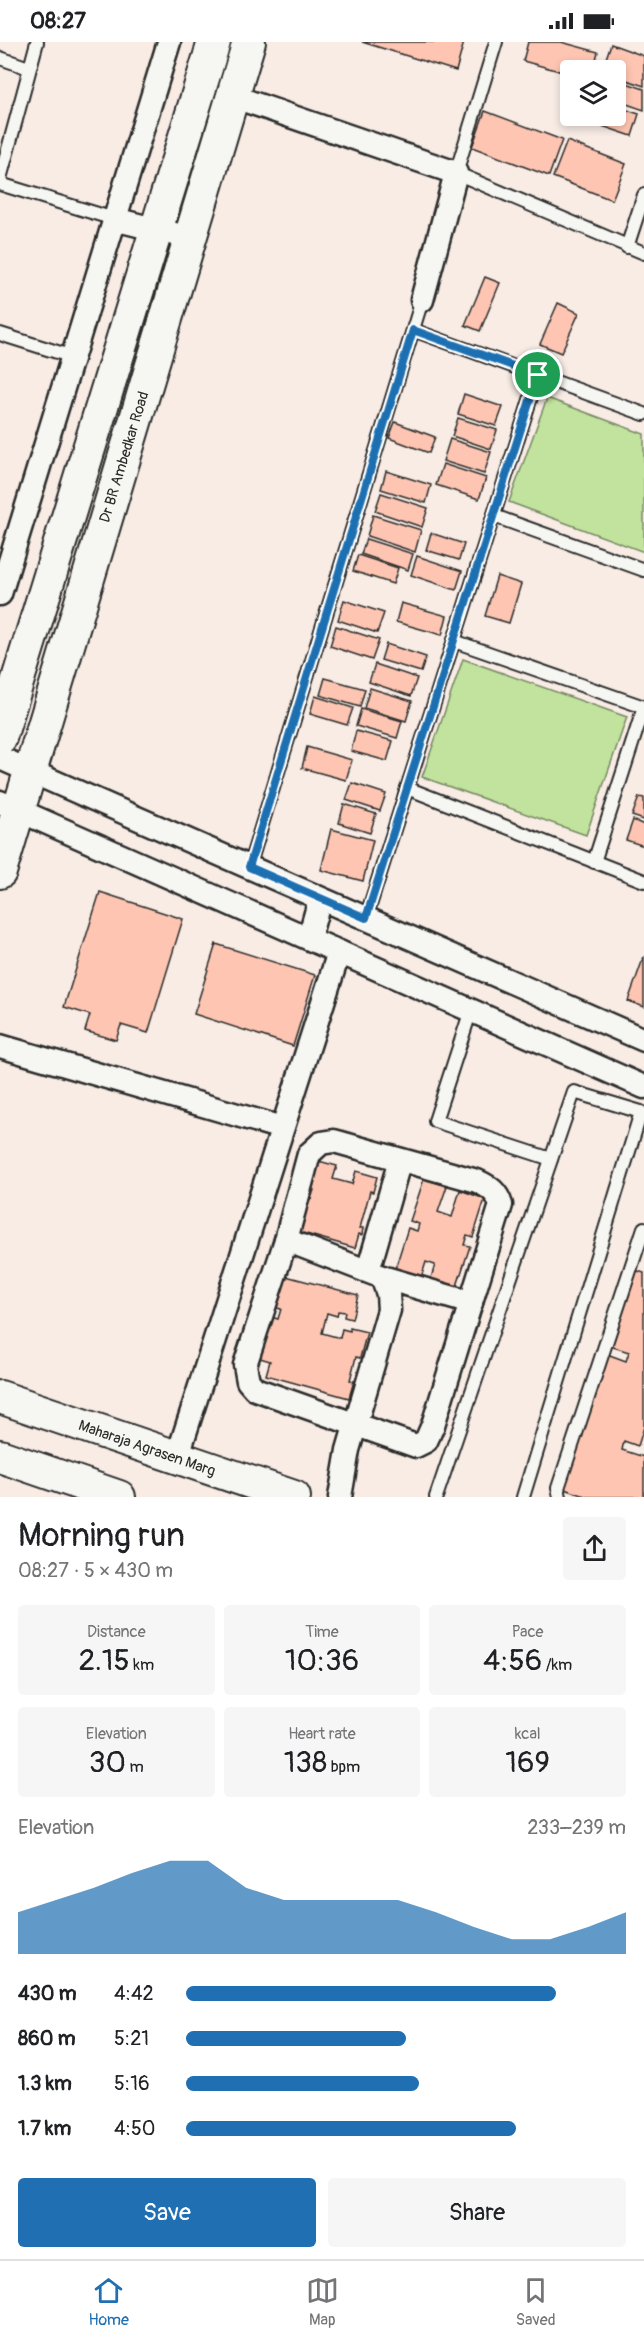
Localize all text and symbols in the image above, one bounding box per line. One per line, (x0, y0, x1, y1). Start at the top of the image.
text: 08:27 (30, 7, 86, 35)
map controls (560, 60, 626, 126)
button: layers (560, 60, 626, 126)
pin (512, 349, 563, 400)
icon: arrive (521, 358, 554, 391)
street label: Dr BR Ambedkar Road (95, 389, 153, 525)
street label: Maharaja Agrasen Marg (76, 1416, 218, 1481)
text: Morning run (18, 1515, 185, 1556)
button: share (563, 1517, 626, 1580)
text: 08:27 · 5 × 430 m (18, 1558, 173, 1583)
text: Distance (87, 1622, 146, 1642)
text: Time (305, 1622, 339, 1642)
text: Pace (512, 1622, 543, 1642)
text: 2.15 (78, 1642, 130, 1679)
text: 10:36 (285, 1642, 359, 1679)
text: 4:56 (483, 1642, 542, 1679)
text: km (130, 1655, 154, 1675)
text: /km (542, 1655, 572, 1675)
text: Elevation (86, 1724, 147, 1744)
text: Heart rate (288, 1724, 356, 1744)
text: kcal (515, 1724, 541, 1744)
text: 30 (89, 1744, 126, 1781)
text: 138 (284, 1744, 327, 1781)
text: 169 (505, 1744, 550, 1781)
text: m (126, 1757, 144, 1777)
text: bpm (327, 1757, 360, 1777)
text: Elevation (18, 1815, 94, 1840)
text: 233–239 m (527, 1815, 626, 1840)
text: 430 m (18, 1981, 77, 2006)
text: 4:42 (114, 1981, 154, 2006)
text: 860 m (18, 2026, 75, 2051)
text: 5:21 (114, 2026, 149, 2051)
text: 1.3 km (18, 2071, 72, 2096)
text: 5:16 (114, 2071, 150, 2096)
text: 1.7 km (18, 2116, 71, 2141)
text: 4:50 (114, 2116, 155, 2141)
button: Save (18, 2178, 316, 2247)
button: Share (328, 2178, 626, 2247)
tab: Home (88, 2274, 129, 2330)
tab: Map (306, 2274, 339, 2330)
tab: Saved (516, 2274, 556, 2330)

